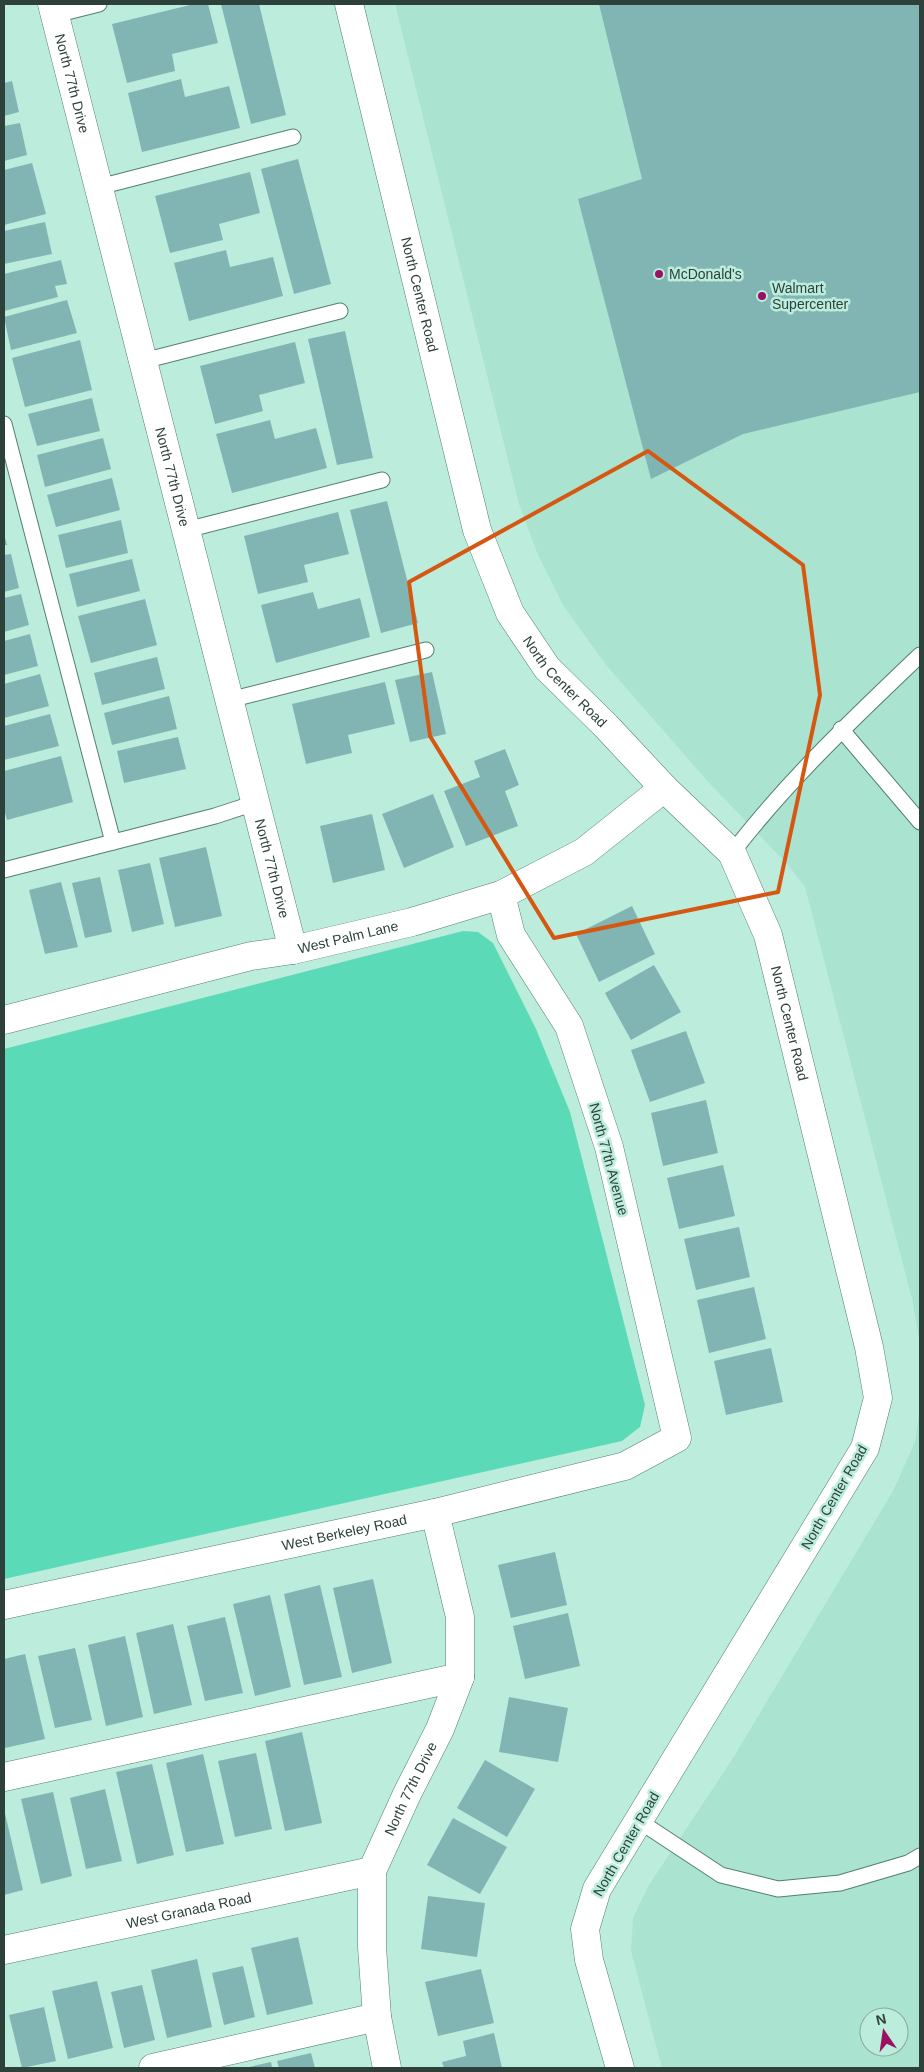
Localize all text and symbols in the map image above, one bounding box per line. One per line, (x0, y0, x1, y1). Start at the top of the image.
street label: North 77th Drive (52, 32, 93, 135)
street label: North Center Road (398, 235, 441, 354)
place label: McDonald's (669, 266, 742, 282)
marker: McDonald's (653, 268, 665, 280)
place label: Walmart Supercenter (772, 280, 849, 312)
marker: Walmart Supercenter (756, 290, 768, 302)
street label: North 77th Drive (152, 425, 193, 529)
street label: North Center Road (520, 633, 610, 730)
street label: North 77th Drive (252, 817, 293, 920)
street label: West Palm Lane (296, 917, 400, 957)
street label: North Center Road (768, 964, 811, 1082)
street label: North 77th Avenue (586, 1101, 632, 1217)
street label: North Center Road (798, 1442, 870, 1552)
street label: West Berkeley Road (280, 1511, 408, 1553)
street label: North 77th Drive (381, 1739, 440, 1838)
street label: North Center Road (590, 1789, 662, 1899)
street label: West Granada Road (125, 1889, 253, 1932)
north arrow (859, 2007, 909, 2057)
text: N (874, 2010, 888, 2028)

